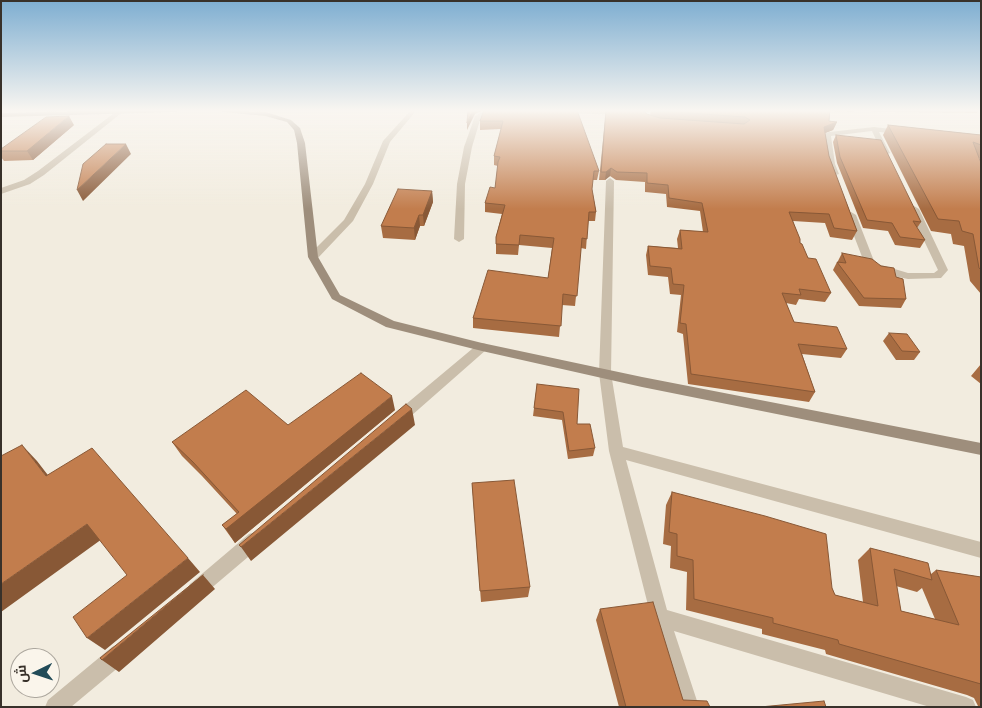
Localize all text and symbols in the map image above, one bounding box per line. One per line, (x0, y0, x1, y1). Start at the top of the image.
north arrow (10, 648, 60, 698)
text: ش (11, 664, 31, 684)

